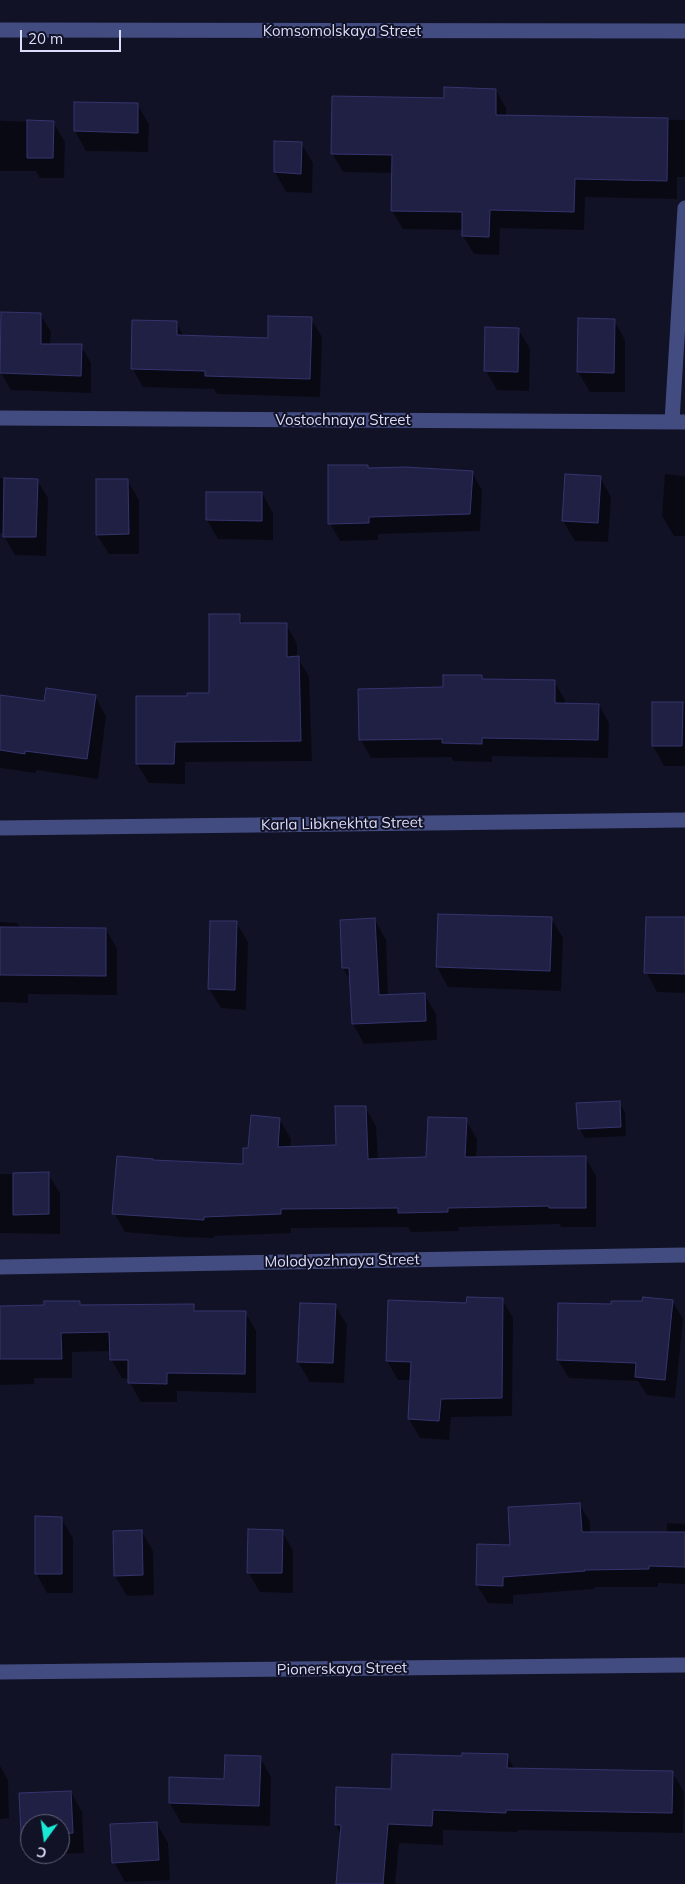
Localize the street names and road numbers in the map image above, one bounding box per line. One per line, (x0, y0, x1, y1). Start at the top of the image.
street label: Komsomolskaya Street (263, 22, 421, 40)
street label: Vostochnaya Street (275, 411, 411, 429)
street label: Karla Libknekhta Street (261, 814, 423, 834)
street label: Molodyozhnaya Street (264, 1251, 420, 1271)
street label: Pionerskaya Street (277, 1659, 407, 1679)

